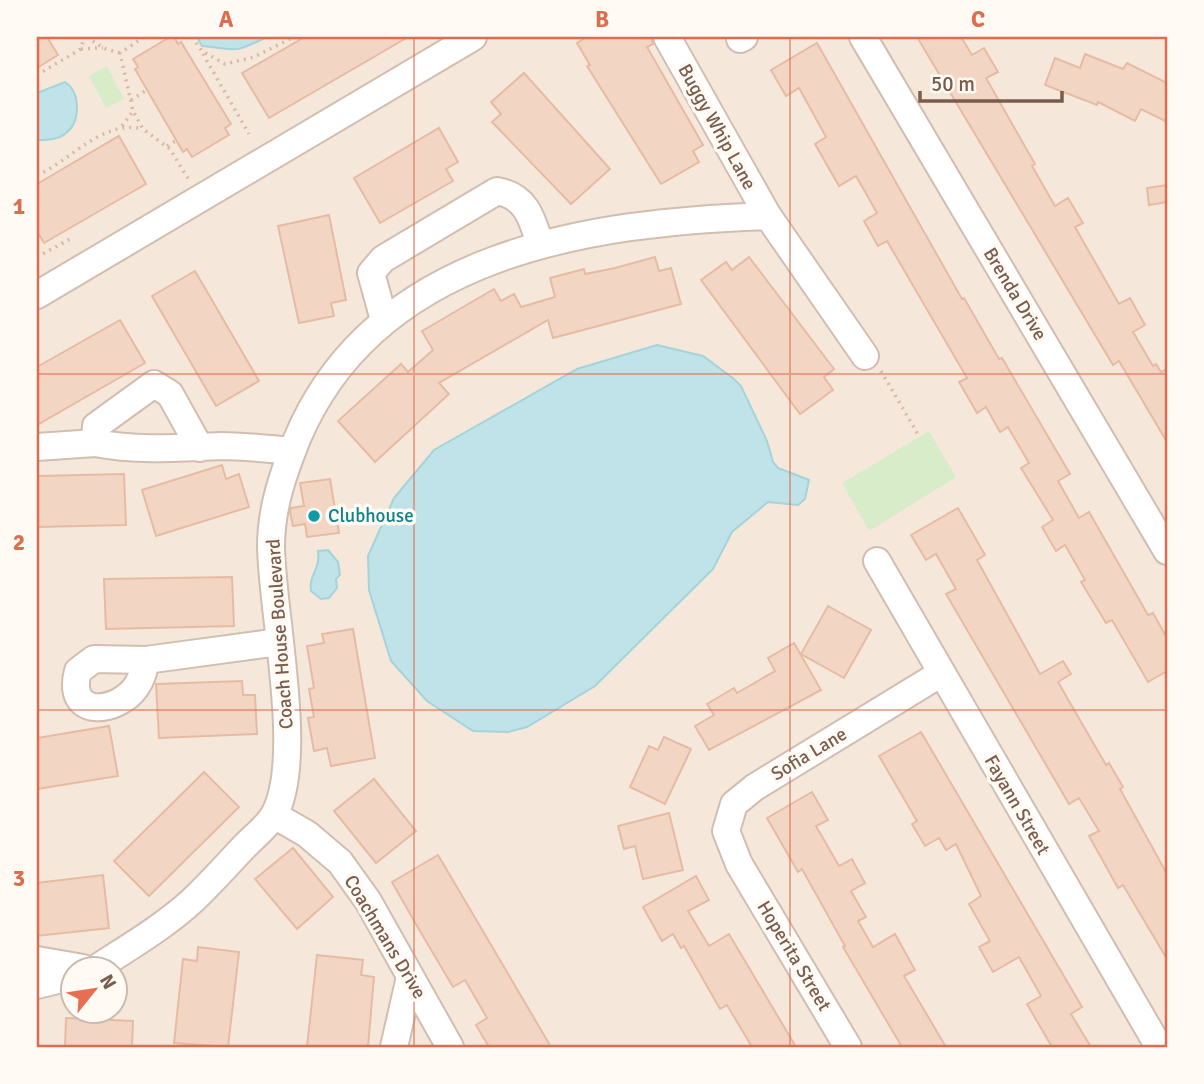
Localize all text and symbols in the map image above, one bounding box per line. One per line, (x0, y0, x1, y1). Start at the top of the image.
text: A (219, 5, 234, 34)
text: B (595, 5, 609, 34)
text: C (971, 5, 985, 34)
street label: Buggy Whip Lane (673, 60, 761, 194)
scale bar (920, 60, 1062, 104)
text: 50 m (931, 71, 975, 97)
text: 1 (13, 192, 25, 221)
street label: Brenda Drive (978, 243, 1052, 345)
place label: Clubhouse (328, 504, 414, 528)
marker: Clubhouse (306, 508, 322, 524)
text: 2 (13, 528, 25, 557)
street label: Coach House Boulevard (261, 538, 299, 730)
street label: Sofia Lane (767, 722, 851, 786)
street label: Fayann Street (979, 751, 1055, 860)
text: 3 (13, 864, 25, 893)
street label: Coachmans Drive (339, 871, 431, 1003)
street label: Hoperita Street (752, 896, 837, 1016)
north arrow (60, 954, 130, 1024)
text: N (94, 970, 122, 994)

